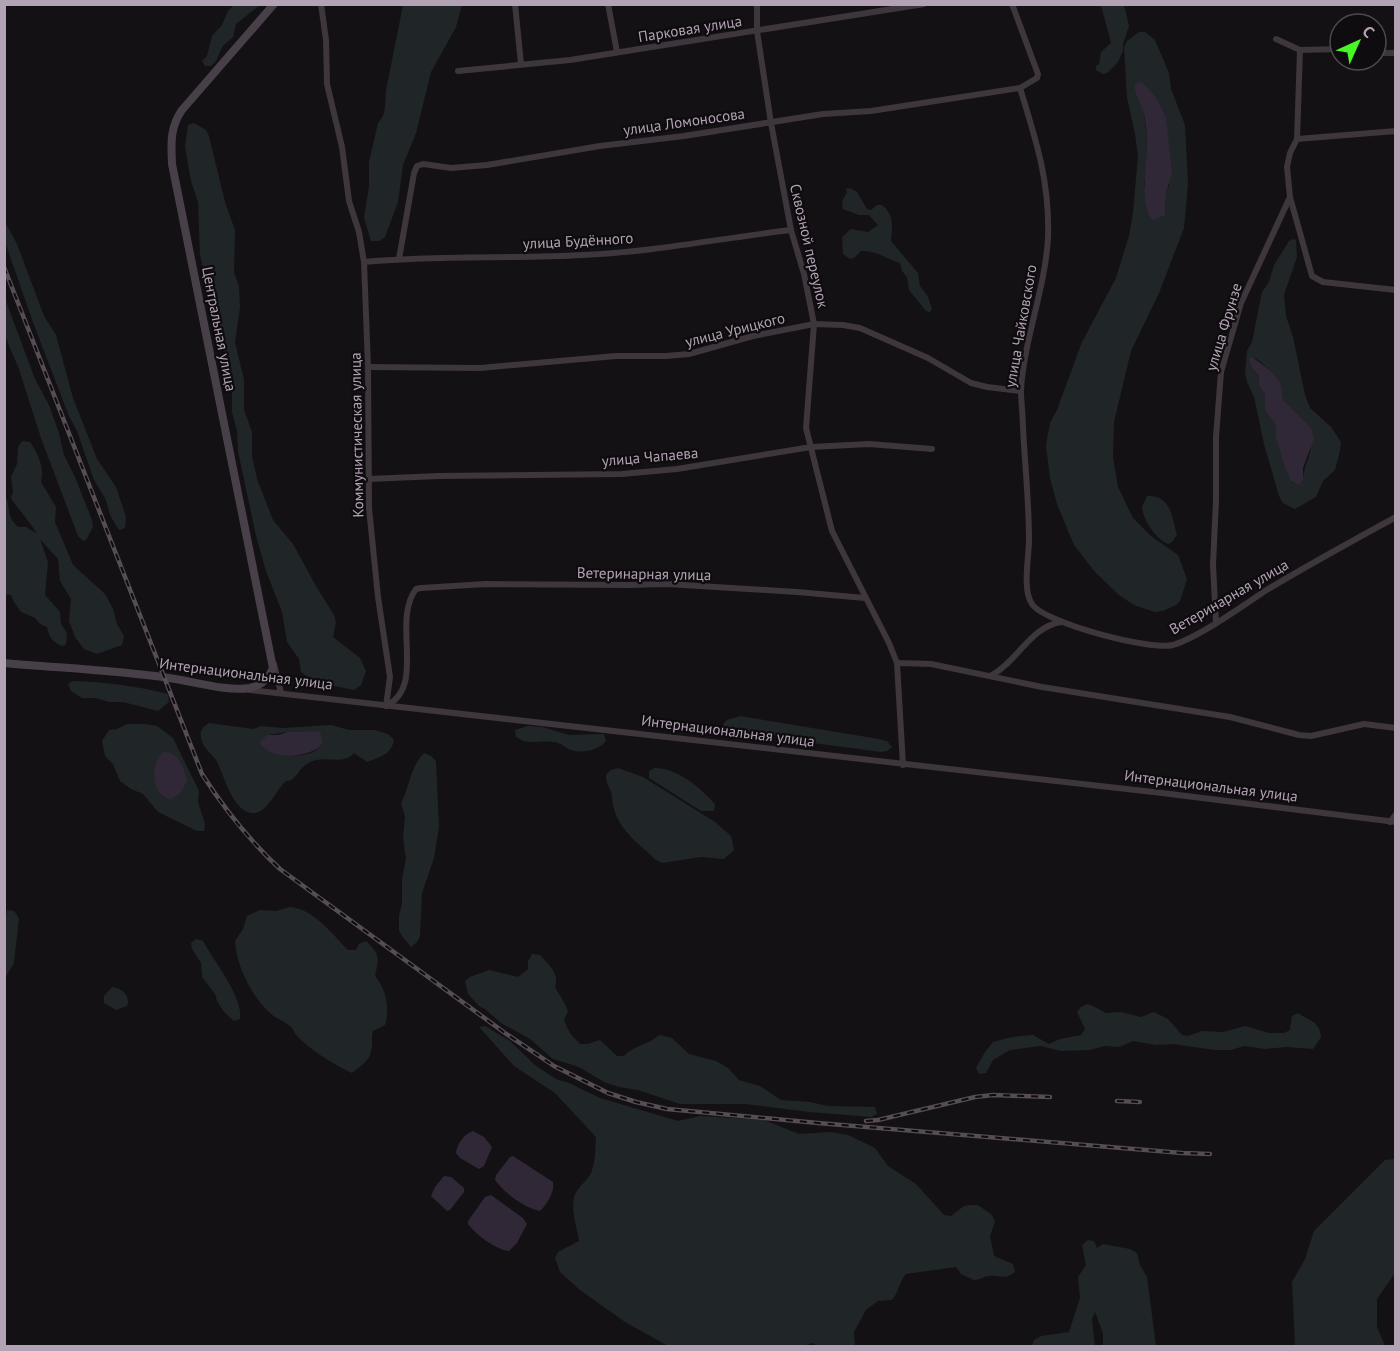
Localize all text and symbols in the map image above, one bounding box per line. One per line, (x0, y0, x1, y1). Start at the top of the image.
street label: Парковая улица (637, 11, 743, 46)
north arrow (1328, 12, 1388, 72)
text: С (1358, 21, 1379, 42)
street label: улица Ломоносова (622, 104, 746, 139)
street label: Сквозной переулок (786, 182, 833, 311)
street label: улица Будённого (522, 228, 634, 253)
street label: улица Чайковского (1000, 263, 1041, 389)
street label: Центральная улица (198, 265, 241, 393)
street label: улица Фрунзе (1201, 280, 1246, 373)
street label: улица Урицкого (683, 308, 787, 351)
street label: Коммунистическая улица (346, 352, 367, 518)
street label: улица Чапаева (601, 443, 699, 470)
street label: Ветеринарная улица (1166, 555, 1292, 638)
street label: Ветеринарная улица (577, 563, 711, 584)
street label: Интернациональная улица (158, 653, 334, 694)
street label: Интернациональная улица (640, 710, 816, 751)
street label: Интернациональная улица (1123, 765, 1299, 806)

